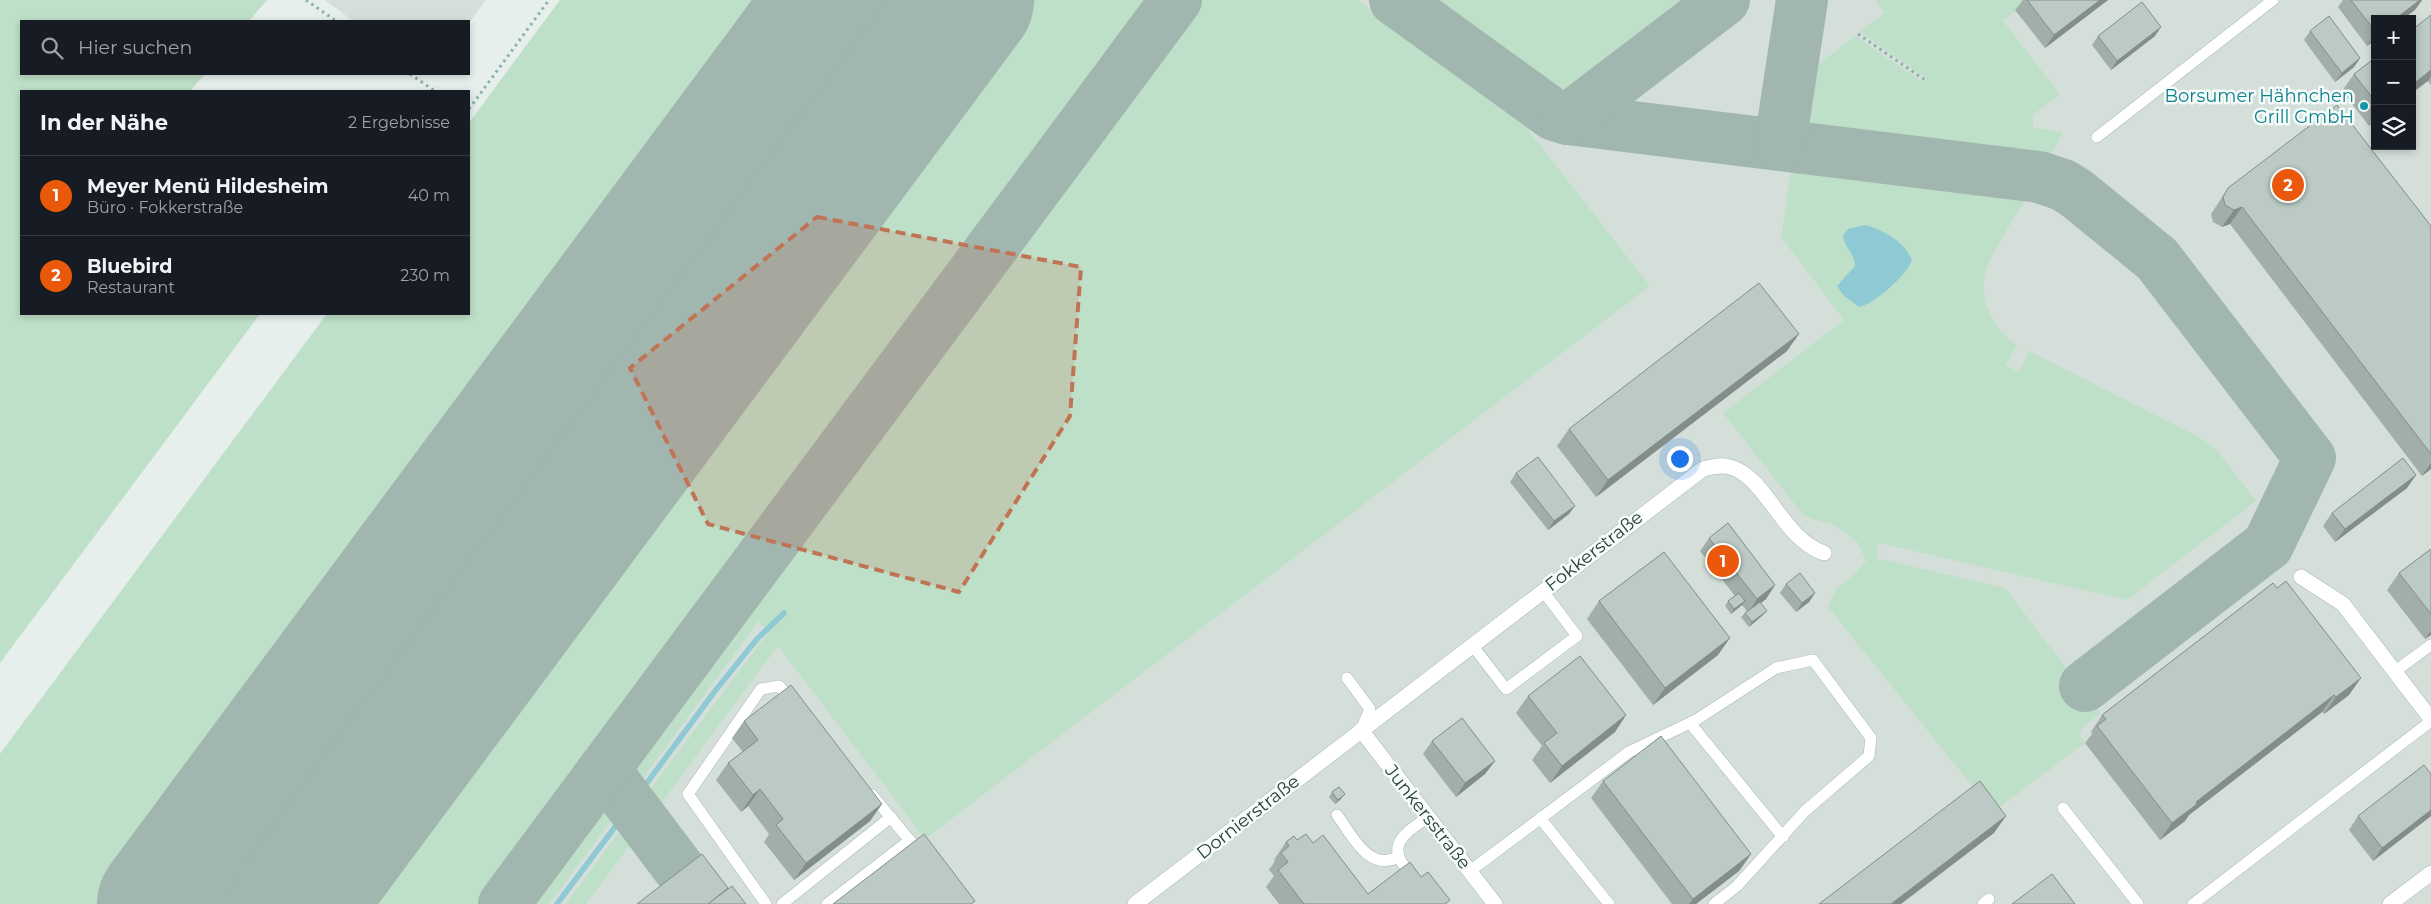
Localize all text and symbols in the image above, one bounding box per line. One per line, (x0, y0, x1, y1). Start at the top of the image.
map controls (2371, 15, 2416, 150)
button: + (2371, 15, 2416, 60)
search box (20, 20, 470, 75)
icon: search (38, 34, 66, 62)
text: Hier suchen (78, 36, 192, 59)
button: − (2371, 60, 2416, 105)
place label: Borsumer Hähnchen Grill GmbH (2164, 85, 2354, 128)
marker: Borsumer Hähnchen Grill GmbH (2358, 100, 2370, 112)
button: layers (2371, 105, 2416, 150)
text: In der Nähe (40, 110, 168, 135)
text: 2 Ergebnisse (348, 113, 450, 132)
pin: 2 (2272, 166, 2304, 204)
text: Meyer Menü Hildesheim (87, 175, 328, 198)
text: 1 (53, 186, 59, 205)
text: 40 m (408, 186, 450, 205)
text: Büro · Fokkerstraße (87, 198, 243, 217)
text: Bluebird (87, 255, 172, 278)
text: 2 (51, 266, 61, 285)
text: 230 m (400, 266, 450, 285)
text: Restaurant (87, 278, 175, 297)
your location (1667, 446, 1693, 472)
street label: Fokkerstraße (1541, 506, 1647, 596)
pin: 1 (1707, 542, 1739, 580)
street label: Junkersstraße (1380, 760, 1476, 874)
street label: Dornierstraße (1192, 770, 1304, 864)

